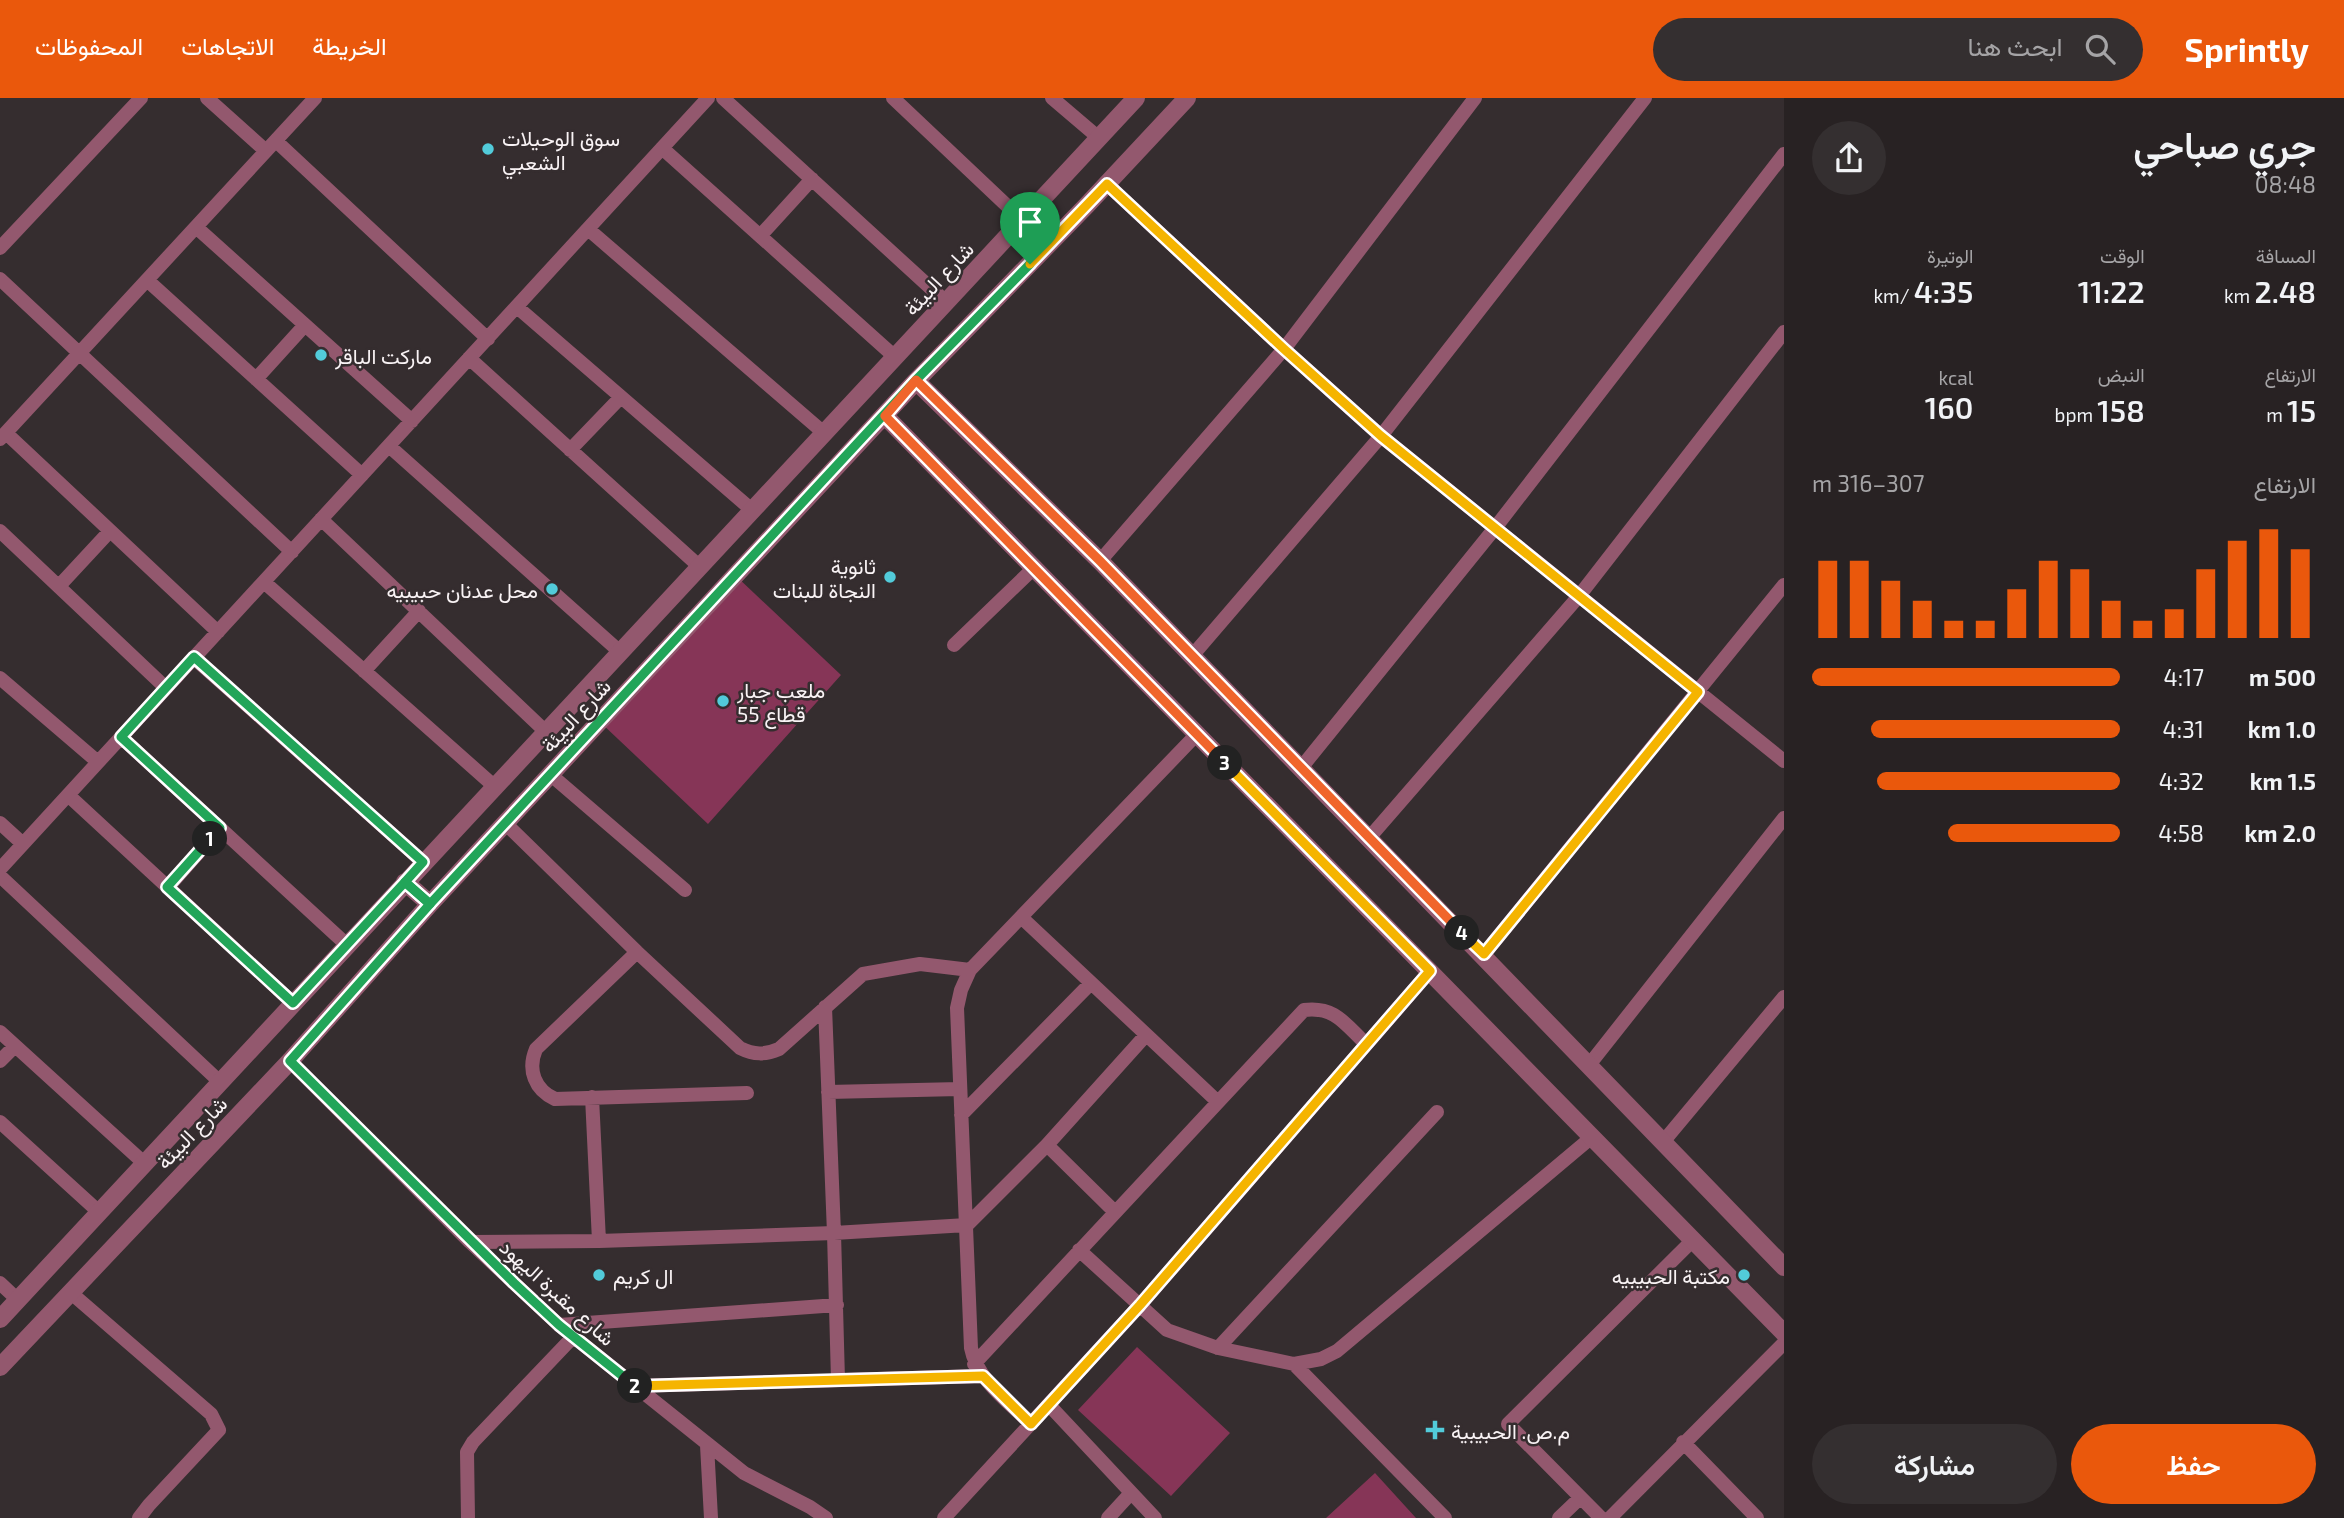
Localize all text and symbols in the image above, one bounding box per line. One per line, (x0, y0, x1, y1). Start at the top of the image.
search box (1653, 18, 2143, 81)
text: Sprintly (2185, 29, 2309, 69)
text: ابحث هنا (1968, 30, 2063, 61)
icon: search (2081, 30, 2119, 68)
text: المحفوظات (35, 31, 143, 60)
text: الاتجاهات (181, 31, 274, 60)
text: الخريطة (312, 31, 387, 60)
button: share (1812, 121, 1886, 195)
text: جري صباحي (2133, 121, 2316, 167)
place label: سوق الوحيلات الشعبي (502, 125, 620, 180)
marker: سوق الوحيلات الشعبي (480, 141, 496, 157)
text: 08:48 (2255, 170, 2316, 198)
pin (1000, 192, 1060, 264)
icon: arrive (1011, 203, 1049, 241)
street label: شارع البيئة (898, 236, 980, 322)
text: الوتيرة (1927, 244, 1973, 267)
text: الوقت (2100, 244, 2145, 267)
text: المسافة (2256, 244, 2316, 267)
text: 4:35 (1914, 273, 1973, 309)
text: 11:22 (2078, 273, 2145, 309)
text: 2.48 (2255, 273, 2316, 309)
text: /km (1873, 284, 1914, 307)
text: km (2224, 284, 2255, 307)
place label: ماركت الباقر (334, 343, 432, 370)
marker: ماركت الباقر (313, 347, 329, 363)
text: النبض (2098, 363, 2145, 386)
text: الارتفاع (2264, 363, 2316, 386)
text: kcal (1939, 366, 1973, 389)
text: 160 (1925, 389, 1973, 425)
text: 158 (2097, 392, 2145, 428)
text: 15 (2287, 392, 2316, 428)
text: bpm (2055, 403, 2097, 426)
text: m (2266, 403, 2287, 426)
text: 307–316 m (1812, 469, 1924, 497)
text: الارتفاع (2254, 470, 2316, 498)
place label: ثانوية النجاة للبنات (773, 553, 876, 603)
marker: ثانوية النجاة للبنات (882, 569, 898, 585)
place label: محل عدنان حبيبيه (386, 577, 538, 603)
marker: محل عدنان حبيبيه (544, 581, 560, 597)
text: 4:17 (2163, 663, 2204, 691)
text: 500 m (2249, 663, 2316, 691)
street label: شارع البيئة (535, 673, 617, 759)
place label: ملعب جبار قطاع 55 (736, 677, 825, 729)
marker: ملعب جبار قطاع 55 (715, 693, 731, 709)
text: 4:31 (2162, 715, 2204, 743)
text: 1.0 km (2248, 715, 2316, 743)
pin: 3 (1208, 746, 1242, 780)
text: 3 (1219, 751, 1230, 774)
text: 4:32 (2159, 767, 2204, 795)
text: 1.5 km (2250, 767, 2316, 795)
text: 4:58 (2158, 819, 2204, 847)
text: 2.0 km (2244, 819, 2316, 847)
pin: 1 (192, 822, 228, 856)
text: 1 (205, 827, 214, 850)
pin: 4 (1444, 916, 1480, 950)
text: 4 (1455, 921, 1468, 944)
street label: شارع البيئة (150, 1091, 234, 1176)
street label: شارع مقبرة اليهود (493, 1234, 621, 1352)
place label: ال كريم (613, 1263, 673, 1291)
place label: مكتبة الحبيبيه (1612, 1263, 1730, 1289)
marker: ال كريم (591, 1267, 607, 1283)
marker: مكتبة الحبيبيه (1736, 1267, 1752, 1283)
pin: 2 (618, 1368, 652, 1404)
text: 2 (629, 1374, 640, 1397)
place label: م.ص. الحبيبية (1451, 1418, 1570, 1446)
marker: م.ص. الحبيبية (1425, 1420, 1445, 1440)
button: مشاركة (1812, 1424, 2057, 1504)
button: حفظ (2071, 1424, 2316, 1504)

